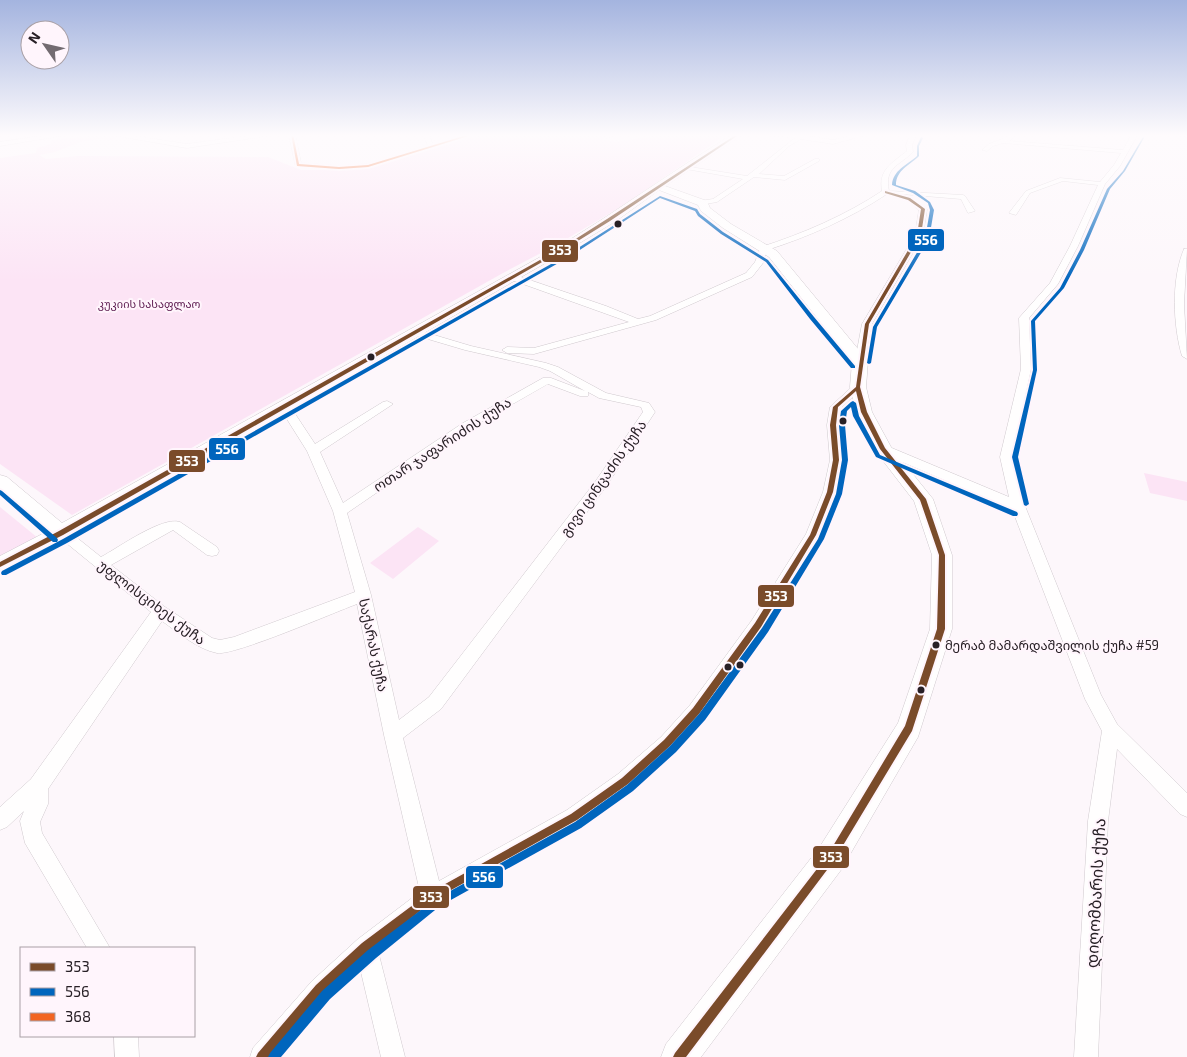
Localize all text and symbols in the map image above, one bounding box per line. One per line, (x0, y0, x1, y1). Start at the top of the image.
north arrow (20, 20, 70, 70)
text: N (24, 29, 44, 46)
unlabelled marker (613, 219, 623, 229)
line badge: 556 (907, 228, 945, 252)
text: 556 (914, 231, 938, 248)
line badge: 353 (541, 239, 579, 263)
text: 353 (548, 241, 572, 258)
park label: კუკიის სასაფლაო (98, 297, 200, 311)
unlabelled marker (366, 352, 376, 362)
street label: ოთარ ჯაფარიძის ქუჩა (370, 393, 515, 496)
street label: გივი ცინცაძის ქუჩა (556, 416, 650, 540)
unlabelled marker (838, 416, 848, 426)
line badge: 556 (208, 437, 246, 461)
text: 556 (215, 440, 239, 457)
line badge: 353 (168, 449, 206, 473)
text: 353 (175, 452, 199, 469)
street label: უფლისციხეს ქუჩა (94, 556, 209, 649)
line badge: 353 (757, 584, 795, 608)
text: 353 (764, 587, 788, 604)
street label: საქარას ქუჩა (355, 597, 392, 693)
place label: მერაბ მამარდაშვილის ქუჩა #59 (945, 637, 1159, 654)
marker: მერაბ მამარდაშვილის ქუჩა #59 (931, 640, 941, 650)
unlabelled marker (735, 660, 745, 670)
unlabelled marker (723, 662, 733, 672)
unlabelled marker (916, 685, 926, 695)
street label: დიღომბარის ქუჩა (1082, 818, 1110, 968)
line badge: 353 (812, 845, 850, 869)
text: 353 (819, 848, 843, 865)
line badge: 556 (465, 865, 504, 889)
text: 556 (472, 868, 496, 885)
line badge: 353 (412, 885, 450, 909)
text: 353 (419, 888, 443, 905)
legend (20, 947, 195, 1037)
text: 353 (65, 957, 90, 975)
text: 556 (65, 982, 90, 1000)
text: 368 (65, 1007, 91, 1025)

